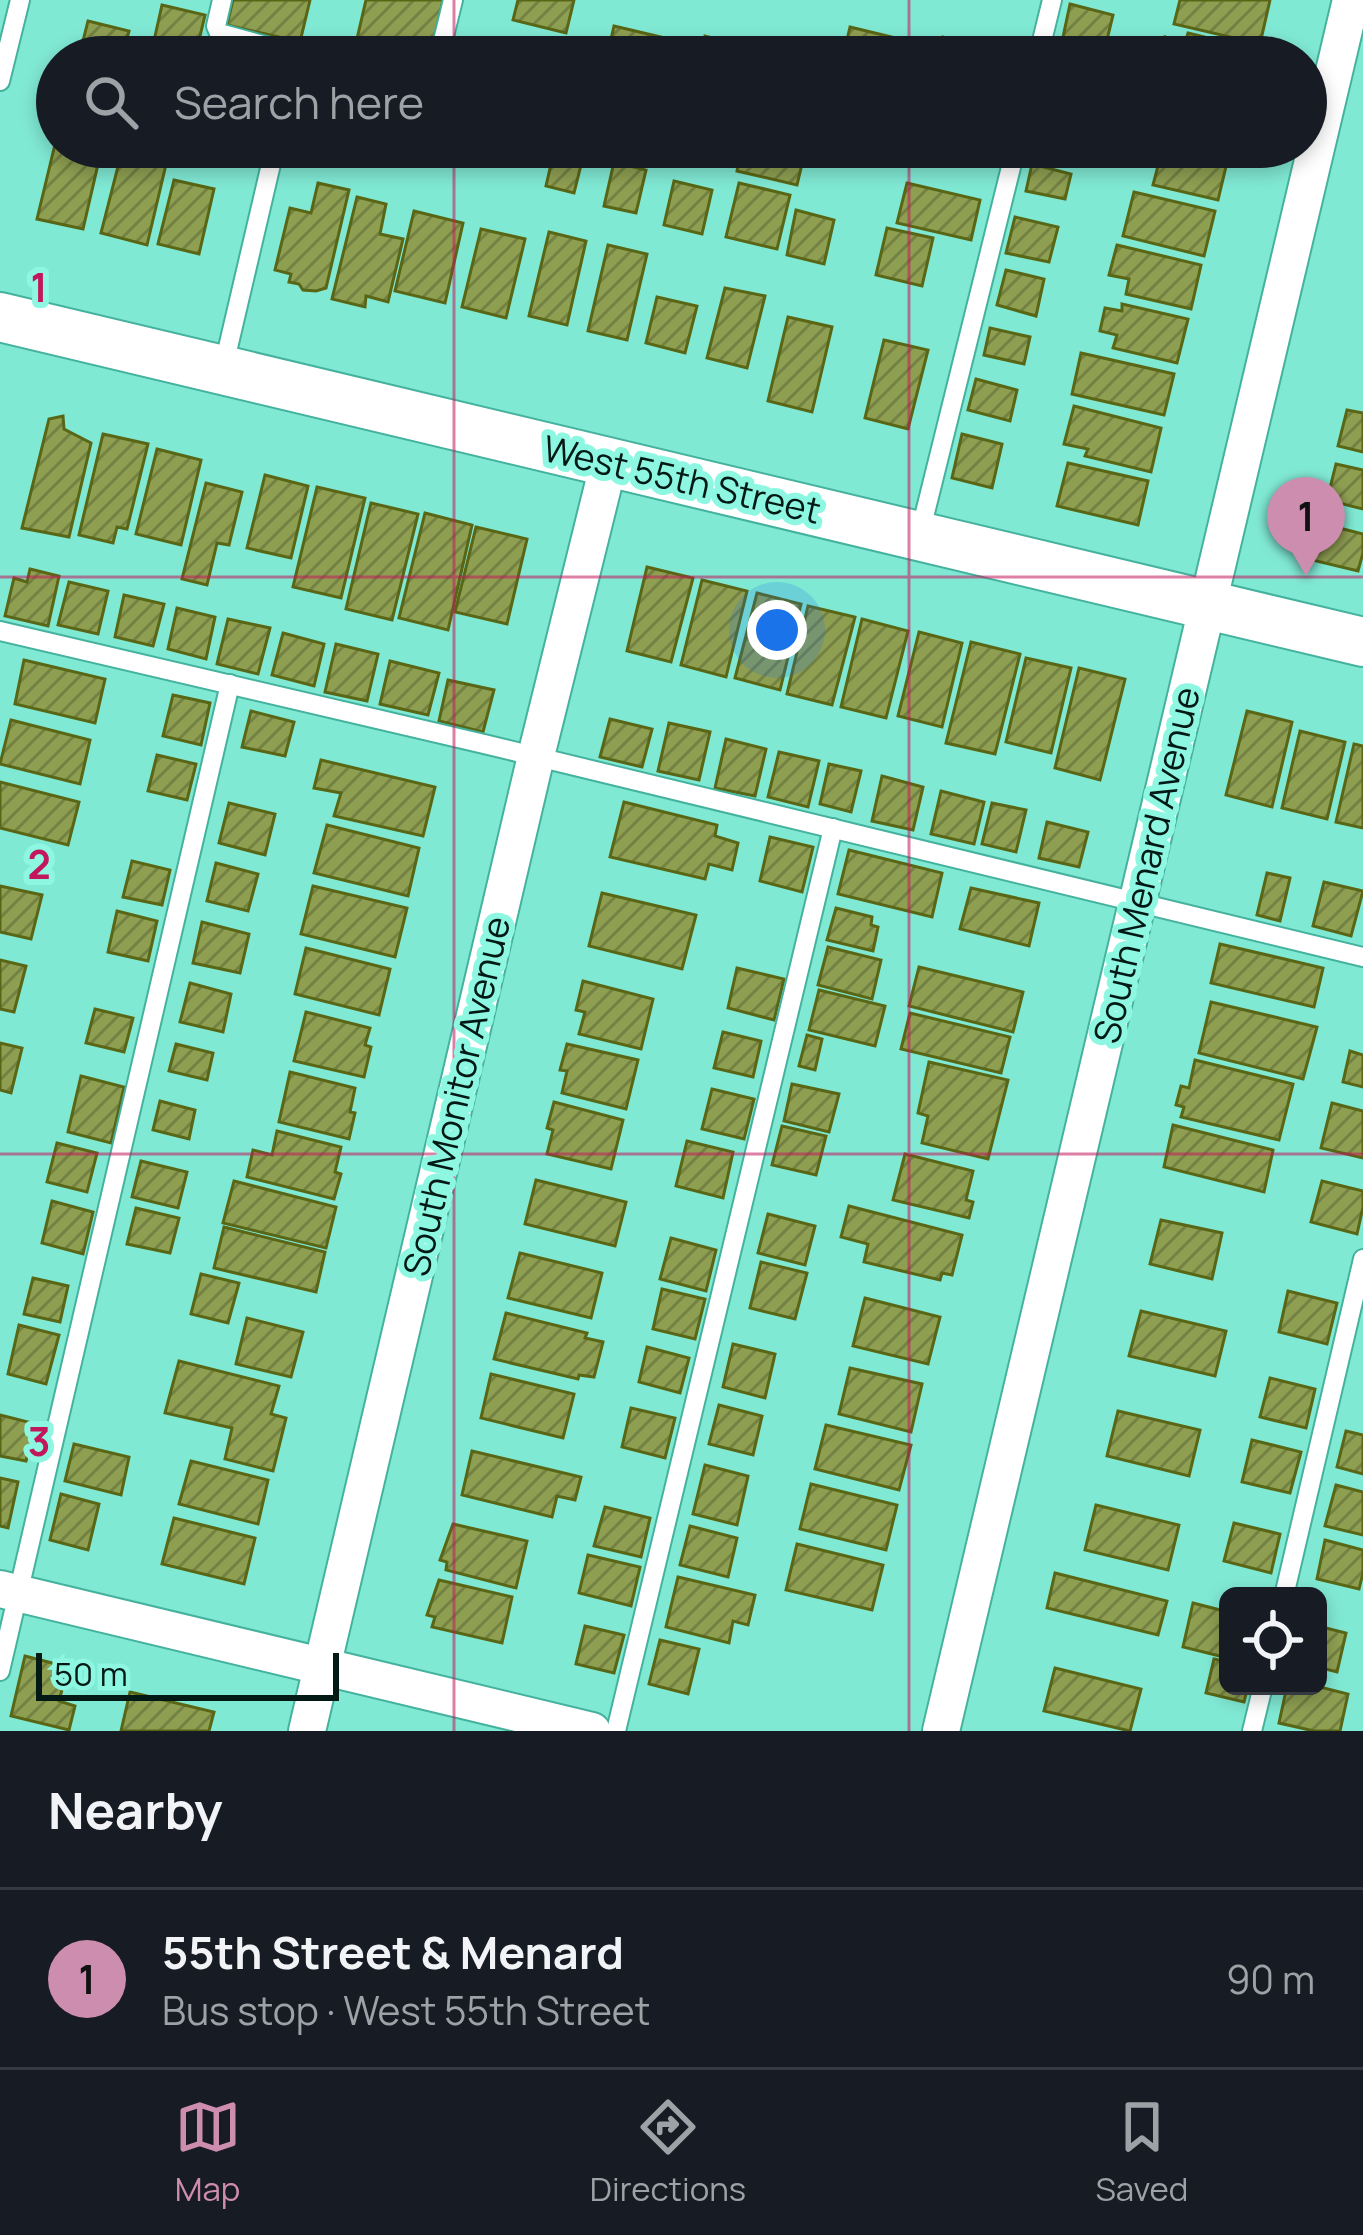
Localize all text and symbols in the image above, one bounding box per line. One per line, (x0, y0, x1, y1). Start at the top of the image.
search box (36, 36, 1327, 168)
icon: search (78, 69, 144, 135)
text: Search here (174, 71, 424, 133)
text: 1 (30, 260, 48, 314)
street label: West 55th Street (538, 423, 826, 535)
pin: 1 (1267, 477, 1345, 576)
your location (747, 600, 807, 660)
street label: South Menard Avenue (1081, 682, 1211, 1048)
text: 2 (27, 837, 51, 891)
street label: South Monitor Avenue (391, 911, 521, 1281)
text: 3 (28, 1414, 50, 1468)
map controls (1219, 1587, 1327, 1695)
button: locate (1219, 1587, 1327, 1695)
scale bar (36, 1647, 339, 1700)
text: 50 m (54, 1651, 128, 1696)
text: Nearby (48, 1775, 223, 1844)
text: 55th Street & Menard (162, 1921, 624, 1983)
text: 1 (78, 1952, 96, 2006)
text: 90 m (1226, 1952, 1315, 2006)
text: Bus stop · West 55th Street (162, 1983, 650, 2037)
tab: Map (175, 2094, 241, 2211)
tab: Directions (590, 2094, 746, 2211)
tab: Saved (1095, 2094, 1188, 2211)

